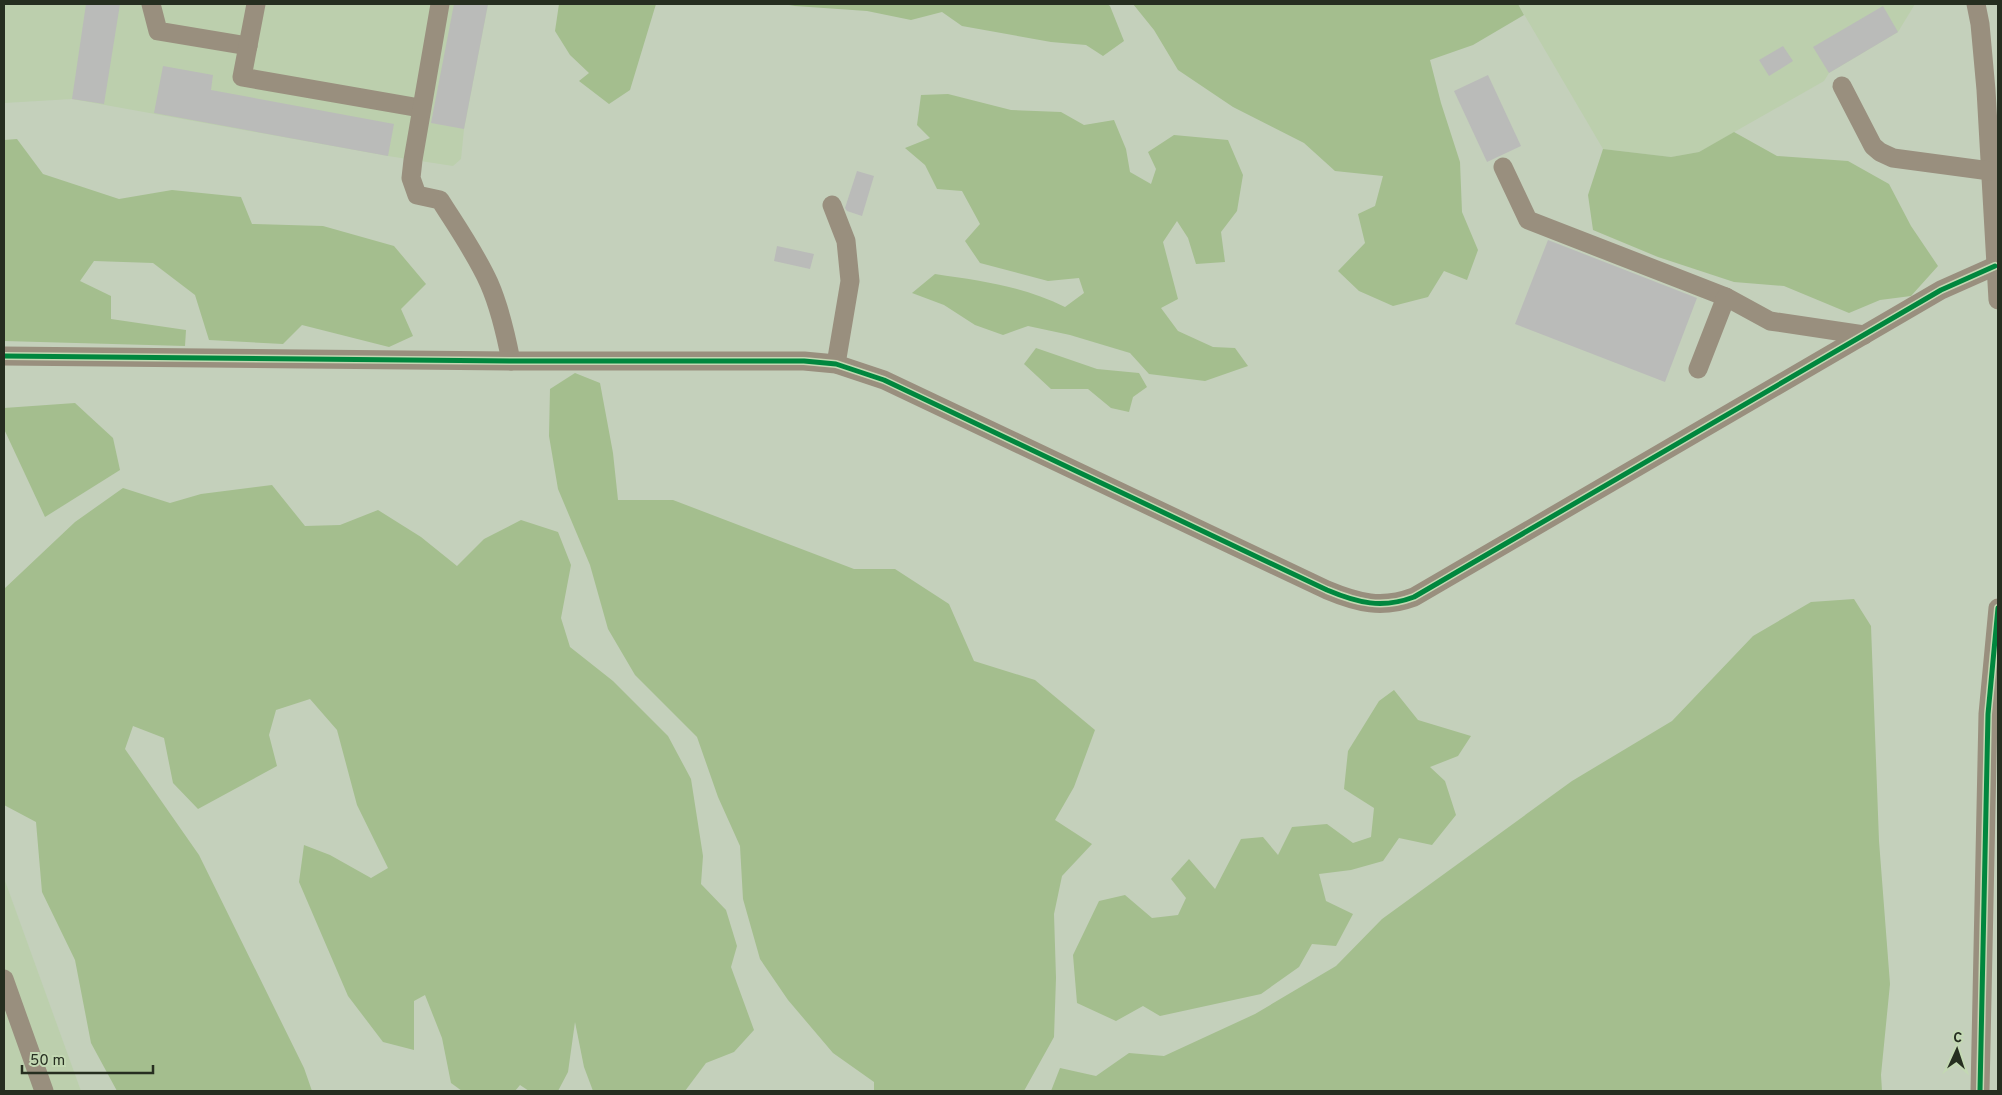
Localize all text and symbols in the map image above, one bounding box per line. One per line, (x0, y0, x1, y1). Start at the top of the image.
north arrow (1932, 1025, 1982, 1075)
text: С (1953, 1030, 1963, 1047)
scale bar (22, 1042, 154, 1074)
text: 50 m (30, 1052, 65, 1071)

